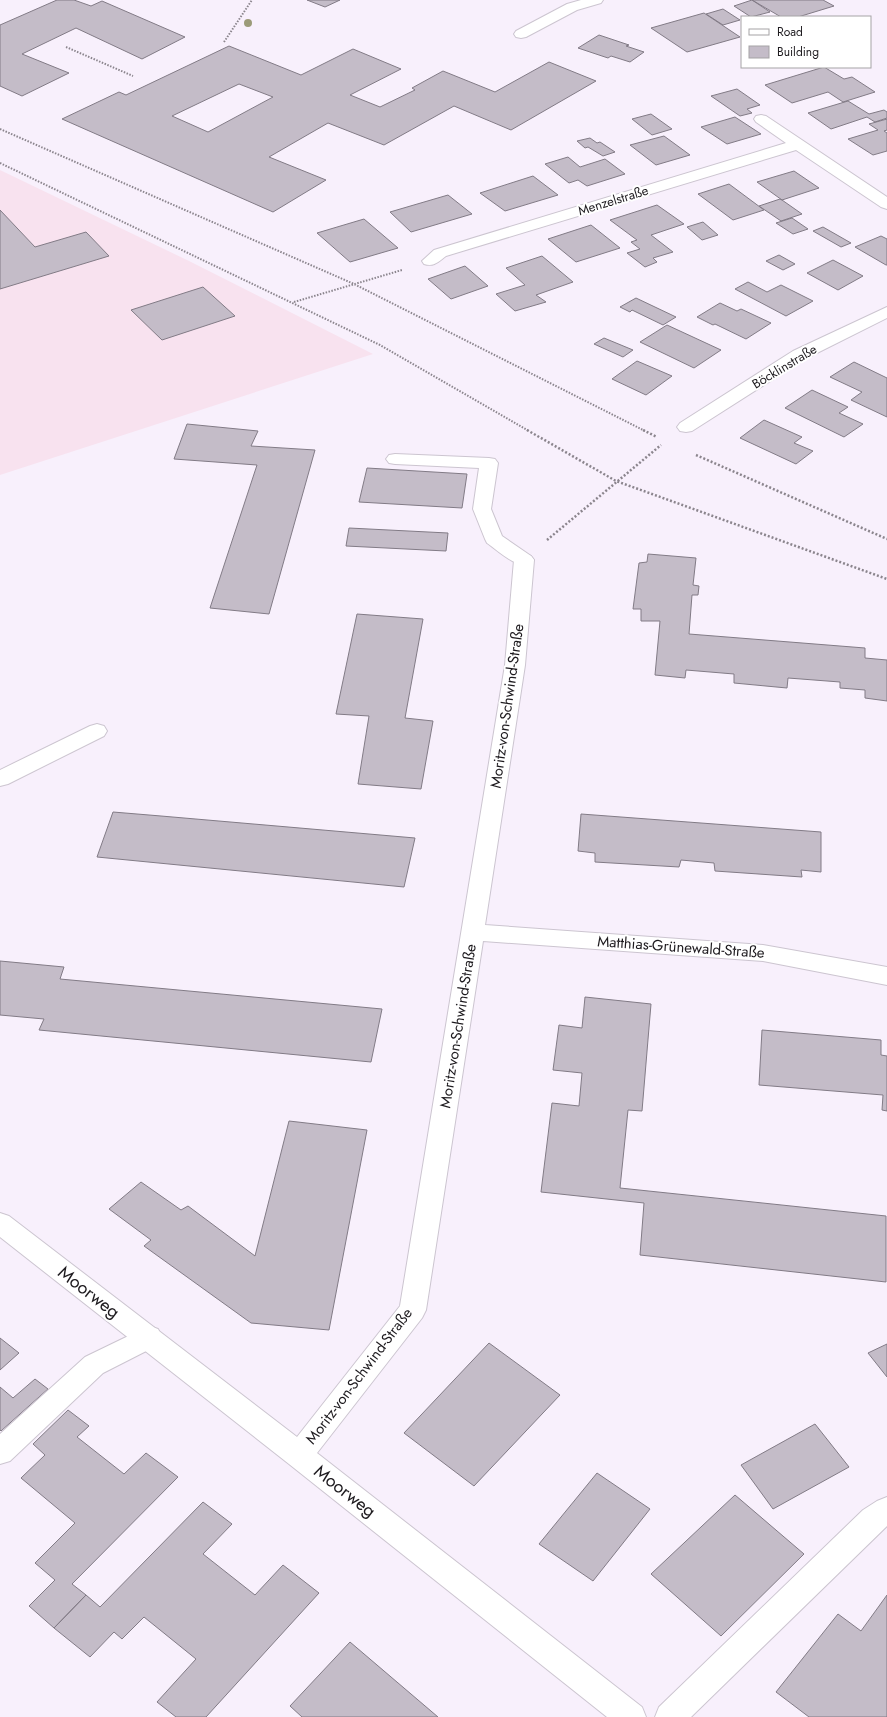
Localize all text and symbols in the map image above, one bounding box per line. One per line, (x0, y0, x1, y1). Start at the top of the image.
legend (741, 16, 871, 68)
text: Road (777, 23, 803, 41)
text: Building (777, 43, 819, 61)
street label: Menzelstraße (576, 181, 651, 220)
street label: Böcklinstraße (748, 339, 821, 393)
street label: Moritz-von-Schwind-Straße (485, 622, 529, 790)
street label: Matthias-Grünewald-Straße (597, 930, 766, 964)
street label: Moritz-von-Schwind-Straße (434, 942, 482, 1110)
street label: Moorweg (52, 1259, 126, 1325)
street label: Moritz-von-Schwind-Straße (300, 1303, 418, 1449)
street label: Moorweg (308, 1458, 382, 1524)

